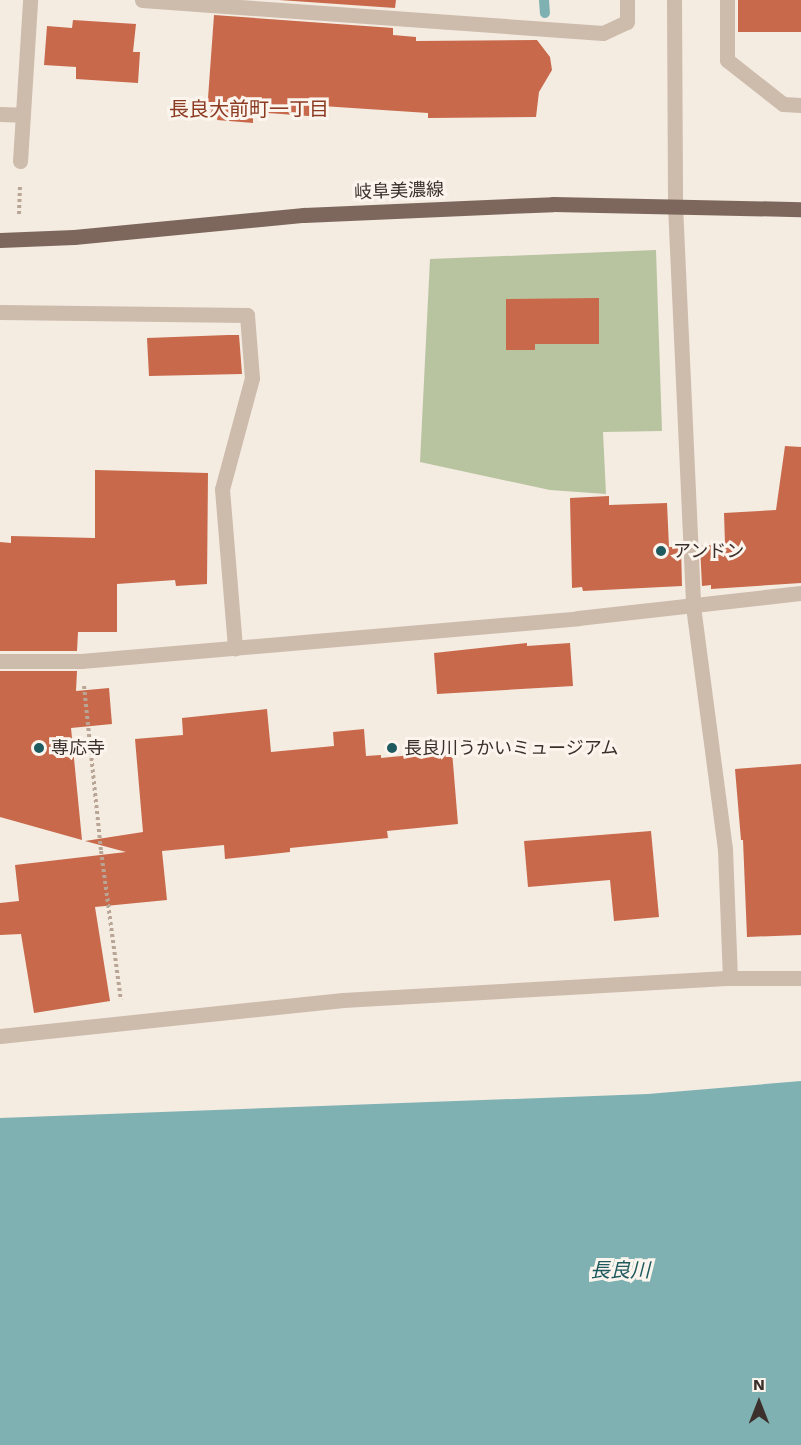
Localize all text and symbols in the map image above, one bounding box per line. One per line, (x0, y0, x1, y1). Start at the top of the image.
district label: 長良大前町一丁目 (169, 97, 329, 121)
street label: 岐阜美濃線 (354, 179, 444, 203)
place label: アンドン (673, 540, 745, 562)
marker: アンドン (654, 544, 668, 558)
place label: 専応寺 (51, 737, 105, 759)
place label: 長良川うかいミュージアム (404, 737, 620, 759)
marker: 専応寺 (32, 741, 46, 755)
marker: 長良川うかいミュージアム (385, 741, 399, 755)
water label: 長良川 (590, 1258, 650, 1282)
north arrow (729, 1373, 789, 1433)
text: N (753, 1375, 765, 1394)

